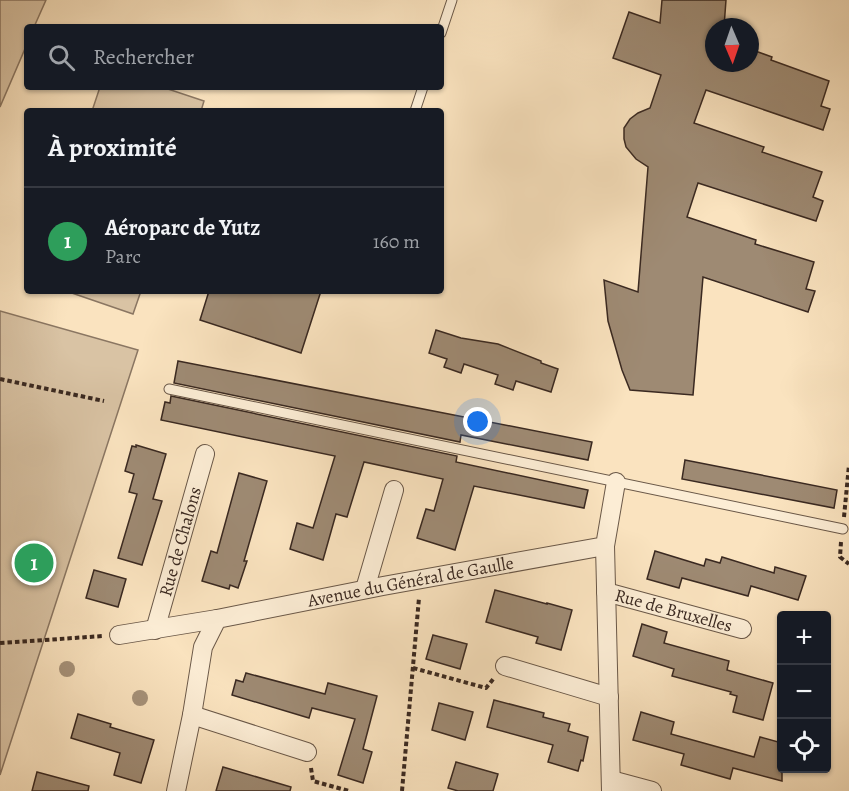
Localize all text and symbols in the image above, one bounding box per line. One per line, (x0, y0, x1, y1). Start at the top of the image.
north arrow (705, 18, 759, 72)
search box (24, 24, 444, 90)
icon: search (45, 41, 78, 74)
text: Rechercher (93, 42, 194, 72)
text: À proximité (48, 130, 177, 165)
text: Aéroparc de Yutz (105, 213, 260, 243)
text: 1 (64, 228, 71, 255)
text: 160 m (373, 228, 420, 255)
text: Parc (105, 243, 141, 270)
your location (463, 407, 492, 436)
street label: Rue de Chalons (153, 484, 207, 599)
pin: 1 (15, 540, 54, 586)
street label: Avenue du Général de Gaulle (304, 551, 516, 613)
street label: Rue de Bruxelles (612, 583, 735, 638)
map controls (777, 611, 831, 773)
button: + (777, 611, 831, 665)
button: − (777, 665, 831, 719)
button: locate (777, 719, 831, 773)

